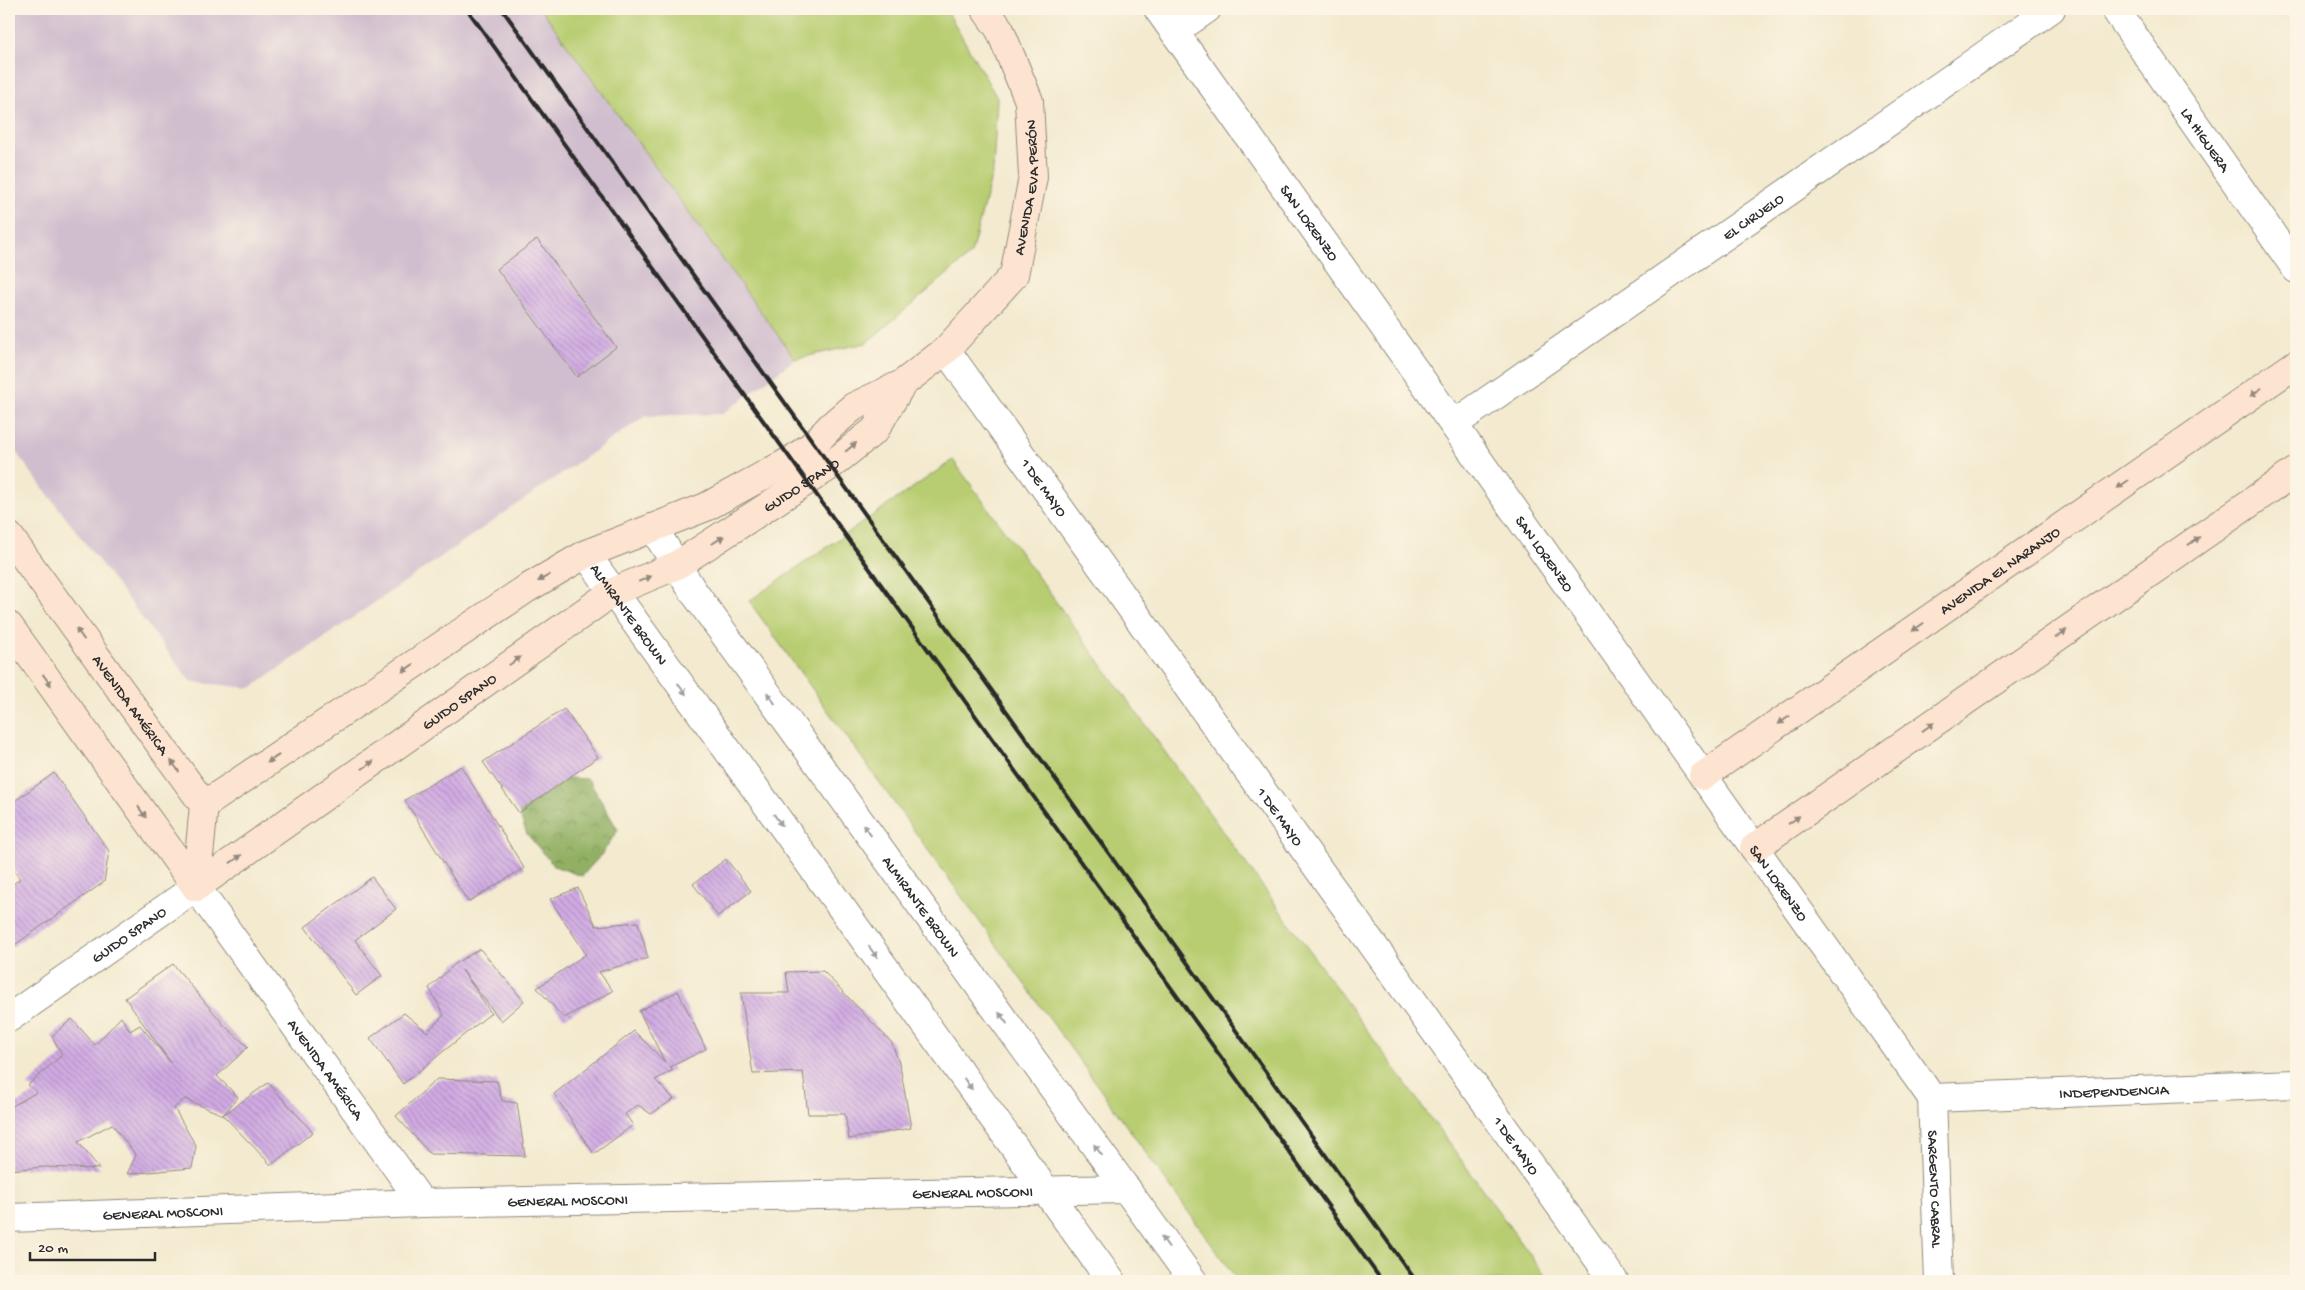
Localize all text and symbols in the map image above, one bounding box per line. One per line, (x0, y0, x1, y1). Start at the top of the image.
street label: LA HIGUERA (2176, 105, 2233, 177)
street label: AVENIDA EVA PERÓN (1011, 119, 1044, 257)
street label: SAN LORENZO (1275, 182, 1341, 265)
street label: EL CIRUELO (1720, 190, 1788, 245)
one-way arrow (2249, 387, 2263, 397)
one-way arrow (845, 442, 858, 453)
street label: GUIDO SPANO (761, 455, 844, 518)
street label: 1 DE MAYO (1015, 455, 1070, 521)
one-way arrow (2116, 479, 2130, 489)
street label: SAN LORENZO (1510, 513, 1577, 596)
street label: AVENIDA EL NARANJO (1937, 524, 2064, 620)
one-way arrow (711, 535, 725, 544)
one-way arrow (2188, 536, 2201, 546)
street label: ALMIRANTE BROWN (585, 561, 670, 670)
one-way arrow (537, 574, 550, 583)
one-way arrow (638, 574, 652, 582)
one-way arrow (1911, 622, 1924, 632)
one-way arrow (75, 627, 85, 641)
one-way arrow (2054, 629, 2068, 639)
street label: AVENIDA AMÉRICA (87, 652, 172, 760)
one-way arrow (508, 655, 521, 666)
one-way arrow (401, 663, 415, 673)
street label: GUIDO SPANO (419, 670, 501, 735)
one-way arrow (42, 673, 52, 687)
one-way arrow (677, 682, 687, 695)
one-way arrow (766, 692, 776, 705)
one-way arrow (1777, 715, 1791, 725)
one-way arrow (1921, 722, 1934, 732)
one-way arrow (267, 754, 280, 763)
one-way arrow (170, 760, 181, 773)
one-way arrow (361, 760, 375, 770)
street label: 1 DE MAYO (1251, 784, 1306, 850)
one-way arrow (137, 805, 147, 819)
one-way arrow (773, 813, 783, 827)
one-way arrow (1787, 815, 1801, 825)
one-way arrow (861, 824, 872, 837)
street label: SAN LORENZO (1744, 842, 1811, 926)
street label: ALMIRANTE BROWN (877, 853, 963, 962)
one-way arrow (229, 854, 242, 864)
street label: GUIDO SPANO (89, 904, 171, 968)
one-way arrow (868, 945, 878, 959)
one-way arrow (998, 1011, 1008, 1025)
street label: AVENIDA AMÉRICA (282, 1016, 367, 1125)
one-way arrow (963, 1077, 973, 1090)
street label: INDEPENDENCIA (2059, 1082, 2170, 1104)
street label: 1 DE MAYO (1488, 1113, 1542, 1179)
street label: SARGENTO CABRAL (1922, 1130, 1945, 1249)
one-way arrow (1093, 1143, 1103, 1157)
street label: GENERAL MOSCONI (912, 1184, 1033, 1204)
street label: GENERAL MOSCONI (507, 1192, 628, 1212)
street label: GENERAL MOSCONI (102, 1203, 224, 1226)
scale bar (30, 1230, 155, 1262)
one-way arrow (1160, 1235, 1170, 1249)
text: 20 m (38, 1240, 68, 1258)

